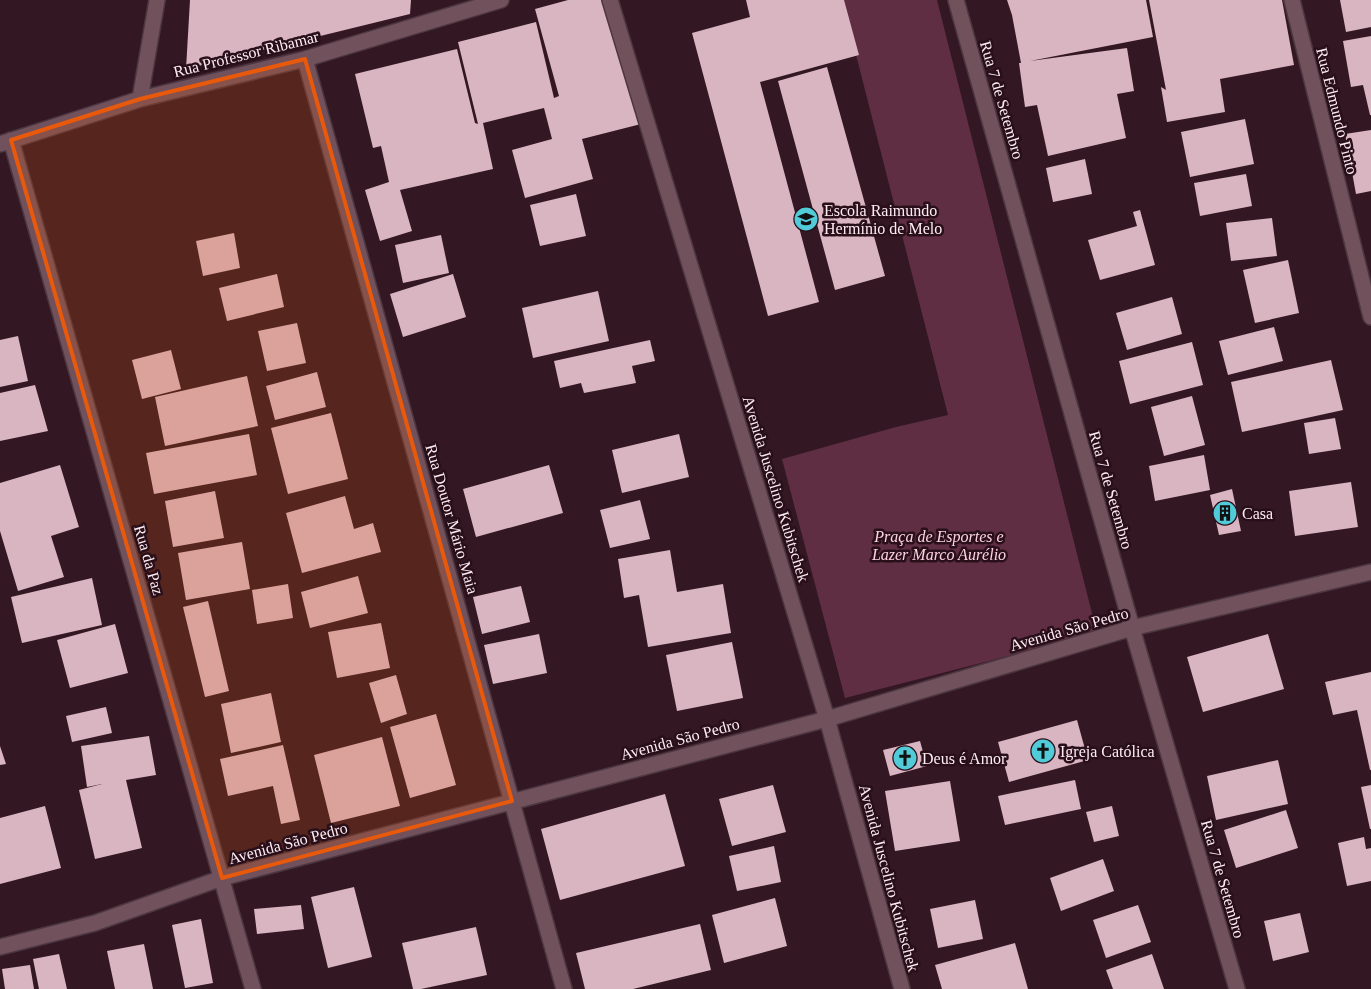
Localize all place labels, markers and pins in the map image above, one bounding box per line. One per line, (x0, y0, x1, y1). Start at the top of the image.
place label: Escola Raimundo Hermínio de Melo (824, 202, 942, 237)
school or university icon: Escola Raimundo Hermínio de Melo (793, 206, 819, 232)
building icon: Casa (1212, 500, 1238, 526)
place label: Casa (1242, 505, 1273, 522)
church icon: Igreja Católica (1030, 738, 1056, 764)
place label: Igreja Católica (1060, 743, 1155, 761)
church icon: Deus é Amor (892, 745, 918, 771)
place label: Deus é Amor (922, 750, 1007, 767)

